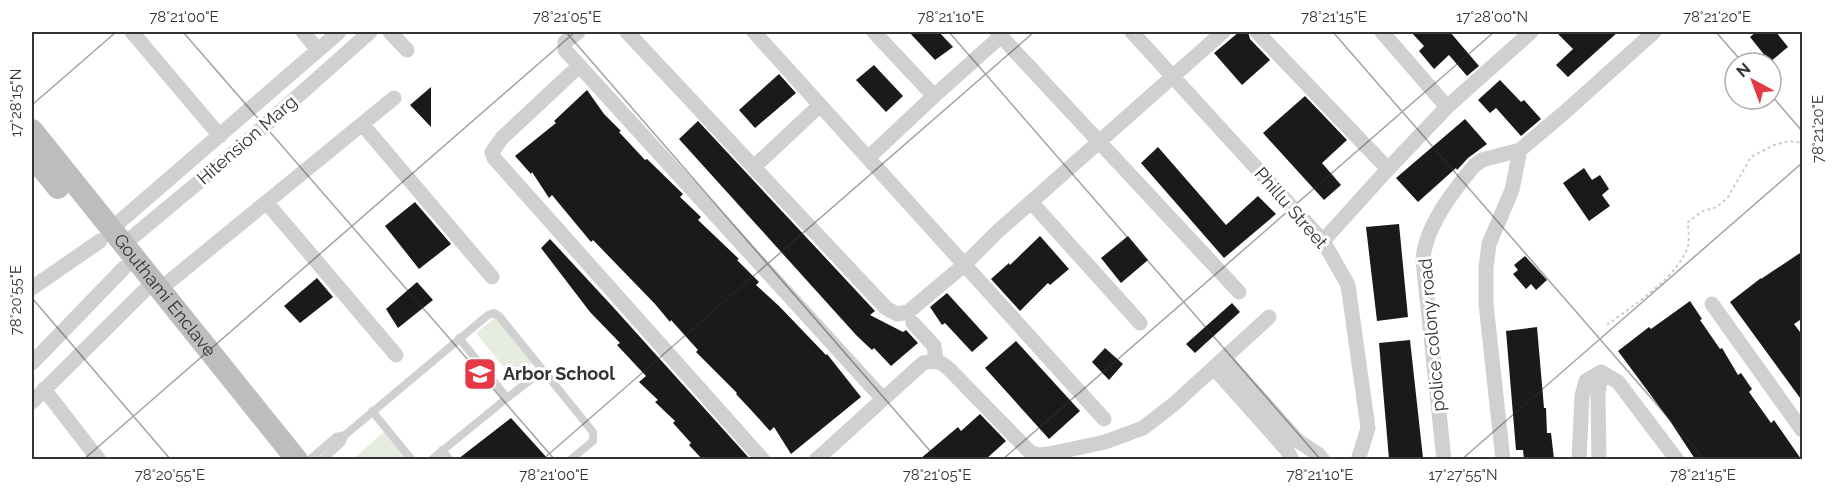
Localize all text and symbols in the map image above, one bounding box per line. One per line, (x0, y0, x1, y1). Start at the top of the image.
text: 78°21'00"E (149, 8, 219, 26)
text: 78°21'05"E (533, 8, 601, 26)
text: 78°21'10"E (918, 8, 984, 26)
text: 78°21'15"E (1301, 8, 1367, 26)
text: 17°28'00"N (1456, 8, 1528, 26)
text: 78°21'20"E (1683, 8, 1751, 26)
north arrow (1723, 51, 1783, 111)
text: N (1733, 59, 1754, 81)
text: 17°28'15"N (7, 69, 25, 137)
street label: Hitension Marg (193, 91, 301, 189)
text: 78°21'20"E (1809, 95, 1827, 163)
street label: Phillu Street (1250, 163, 1332, 253)
street label: Gouthami Enclave (110, 229, 221, 361)
street label: police colony road (1414, 258, 1449, 412)
text: 78°20'55"E (7, 265, 25, 335)
school or university icon: Arbor School (462, 356, 498, 392)
place label: Arbor School (503, 363, 615, 384)
text: 78°20'55"E (135, 466, 205, 484)
text: 78°21'00"E (519, 466, 589, 484)
text: 78°21'05"E (903, 466, 971, 484)
text: 78°21'10"E (1287, 466, 1353, 484)
text: 17°27'55"N (1428, 466, 1498, 484)
text: 78°21'15"E (1670, 466, 1736, 484)

